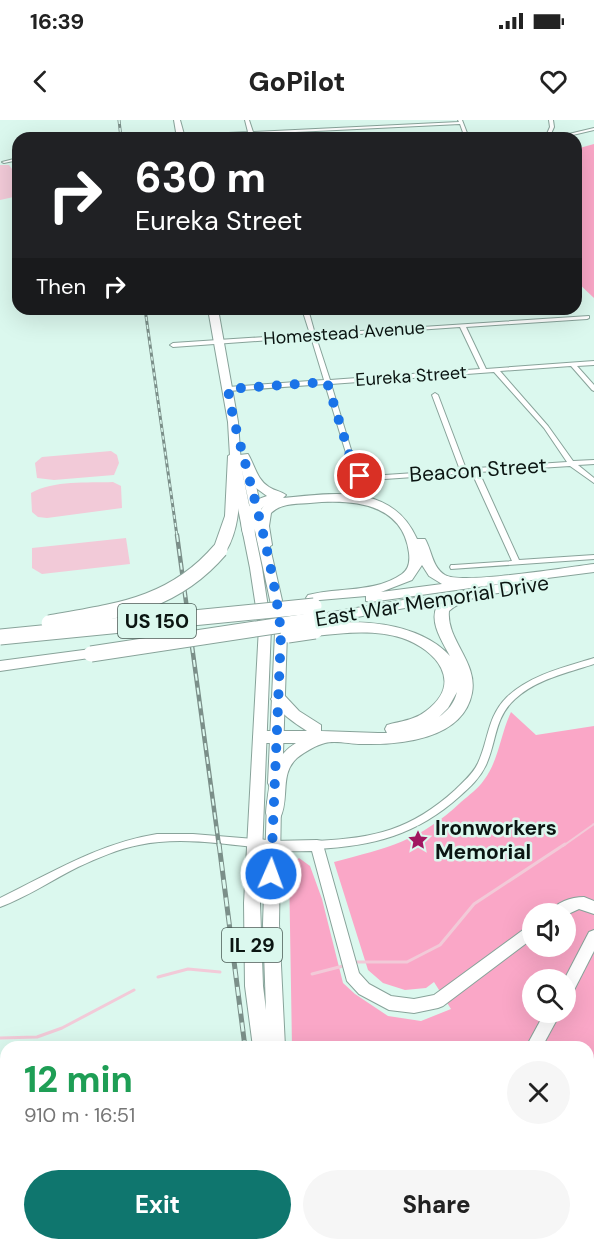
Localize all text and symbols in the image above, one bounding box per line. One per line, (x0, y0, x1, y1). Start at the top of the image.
text: 16:39 (30, 7, 84, 36)
text: GoPilot (249, 64, 345, 99)
icon: back (24, 65, 57, 98)
icon: heart (537, 65, 570, 98)
text: 630 m (135, 150, 266, 205)
icon: right (36, 156, 114, 234)
text: Eureka Street (135, 203, 302, 238)
icon: right (98, 270, 131, 303)
text: Then (36, 272, 86, 301)
street label: Homestead Avenue (262, 315, 426, 351)
street label: Eureka Street (354, 360, 468, 392)
pin (334, 450, 385, 501)
street label: Beacon Street (408, 451, 548, 489)
icon: arrive (343, 459, 376, 492)
street label: East War Memorial Drive (313, 569, 551, 633)
road number: US 150 (118, 604, 196, 638)
place label: Ironworkers Memorial (435, 814, 557, 866)
place icon: Ironworkers Memorial (406, 828, 430, 852)
position arrow (239, 842, 303, 906)
map controls (522, 903, 576, 1023)
button: sound (522, 903, 576, 957)
road number: IL 29 (222, 928, 282, 962)
button: search (522, 969, 576, 1023)
text: 12 min (24, 1056, 133, 1103)
button: close (507, 1061, 570, 1124)
text: 910 m · 16:51 (24, 1102, 135, 1128)
button: Exit (24, 1170, 291, 1239)
button: Share (303, 1170, 570, 1239)

